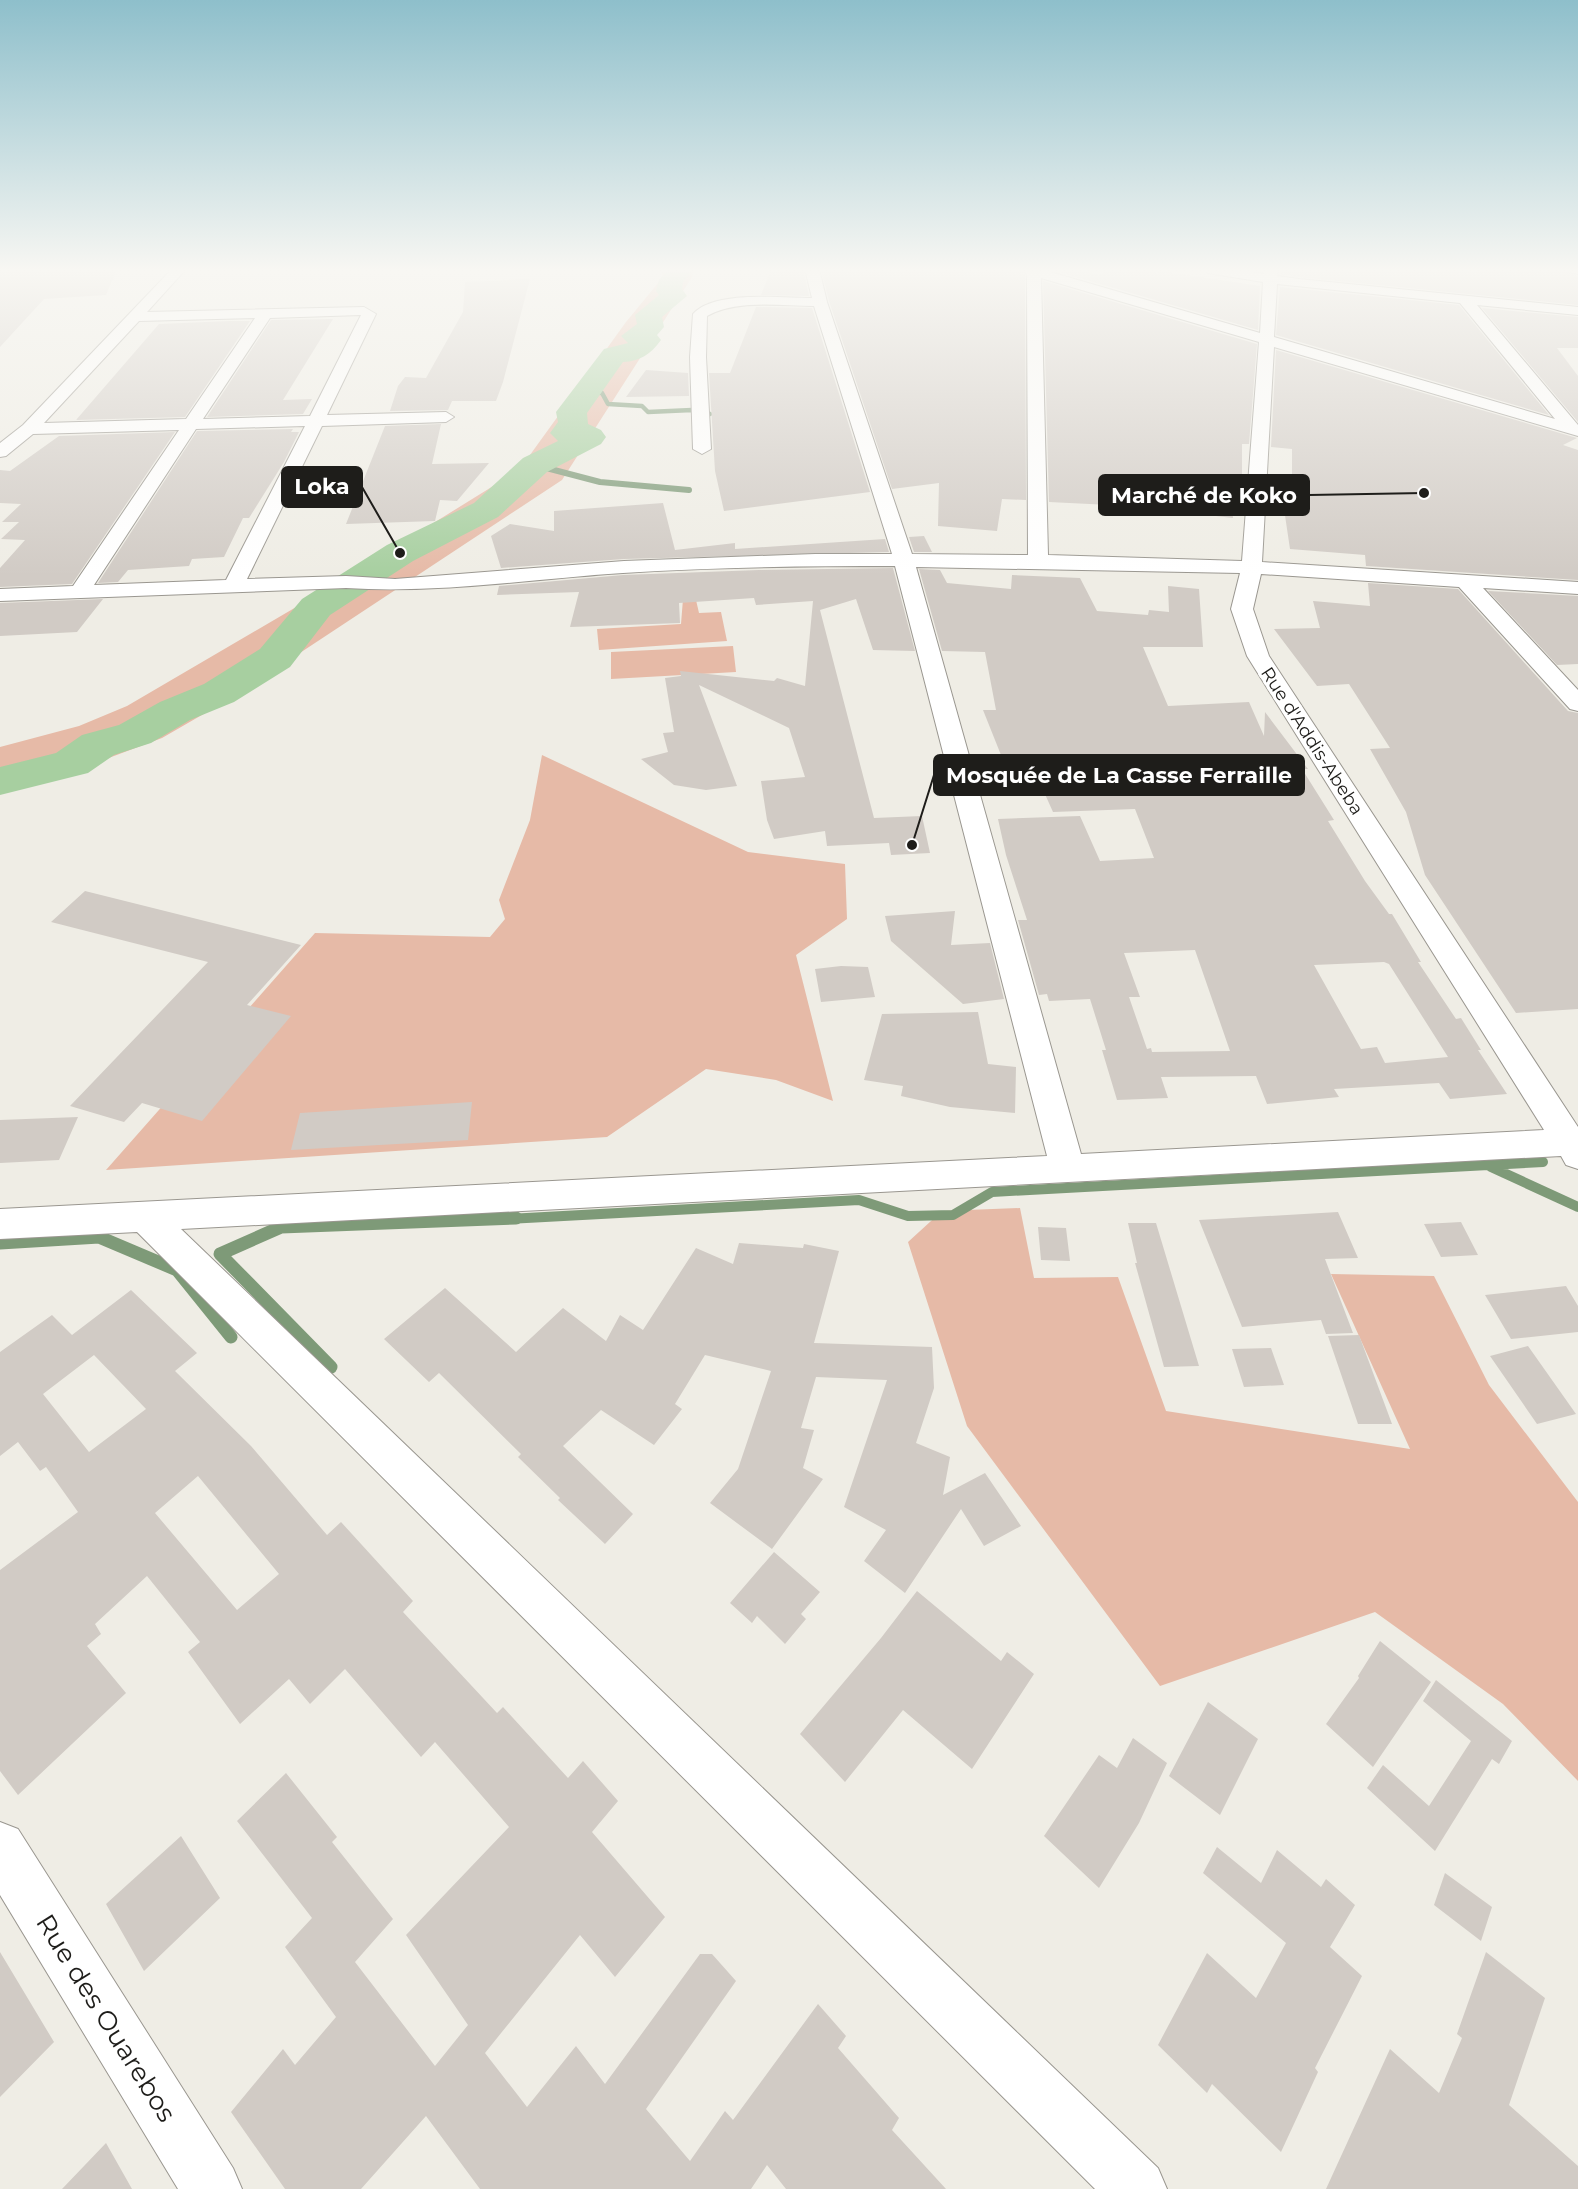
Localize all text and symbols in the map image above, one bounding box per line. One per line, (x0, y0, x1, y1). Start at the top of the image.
callout: Loka (282, 467, 362, 507)
text: Loka (294, 473, 350, 500)
callout: Marché de Koko (1099, 475, 1309, 515)
text: Marché de Koko (1111, 482, 1297, 509)
street label: Rue d'Addis-Abeba (1256, 663, 1368, 819)
callout: Mosquée de La Casse Ferraille (934, 755, 1304, 795)
text: Mosquée de La Casse Ferraille (946, 762, 1292, 789)
street label: Rue des Ouarebos (29, 1908, 183, 2128)

